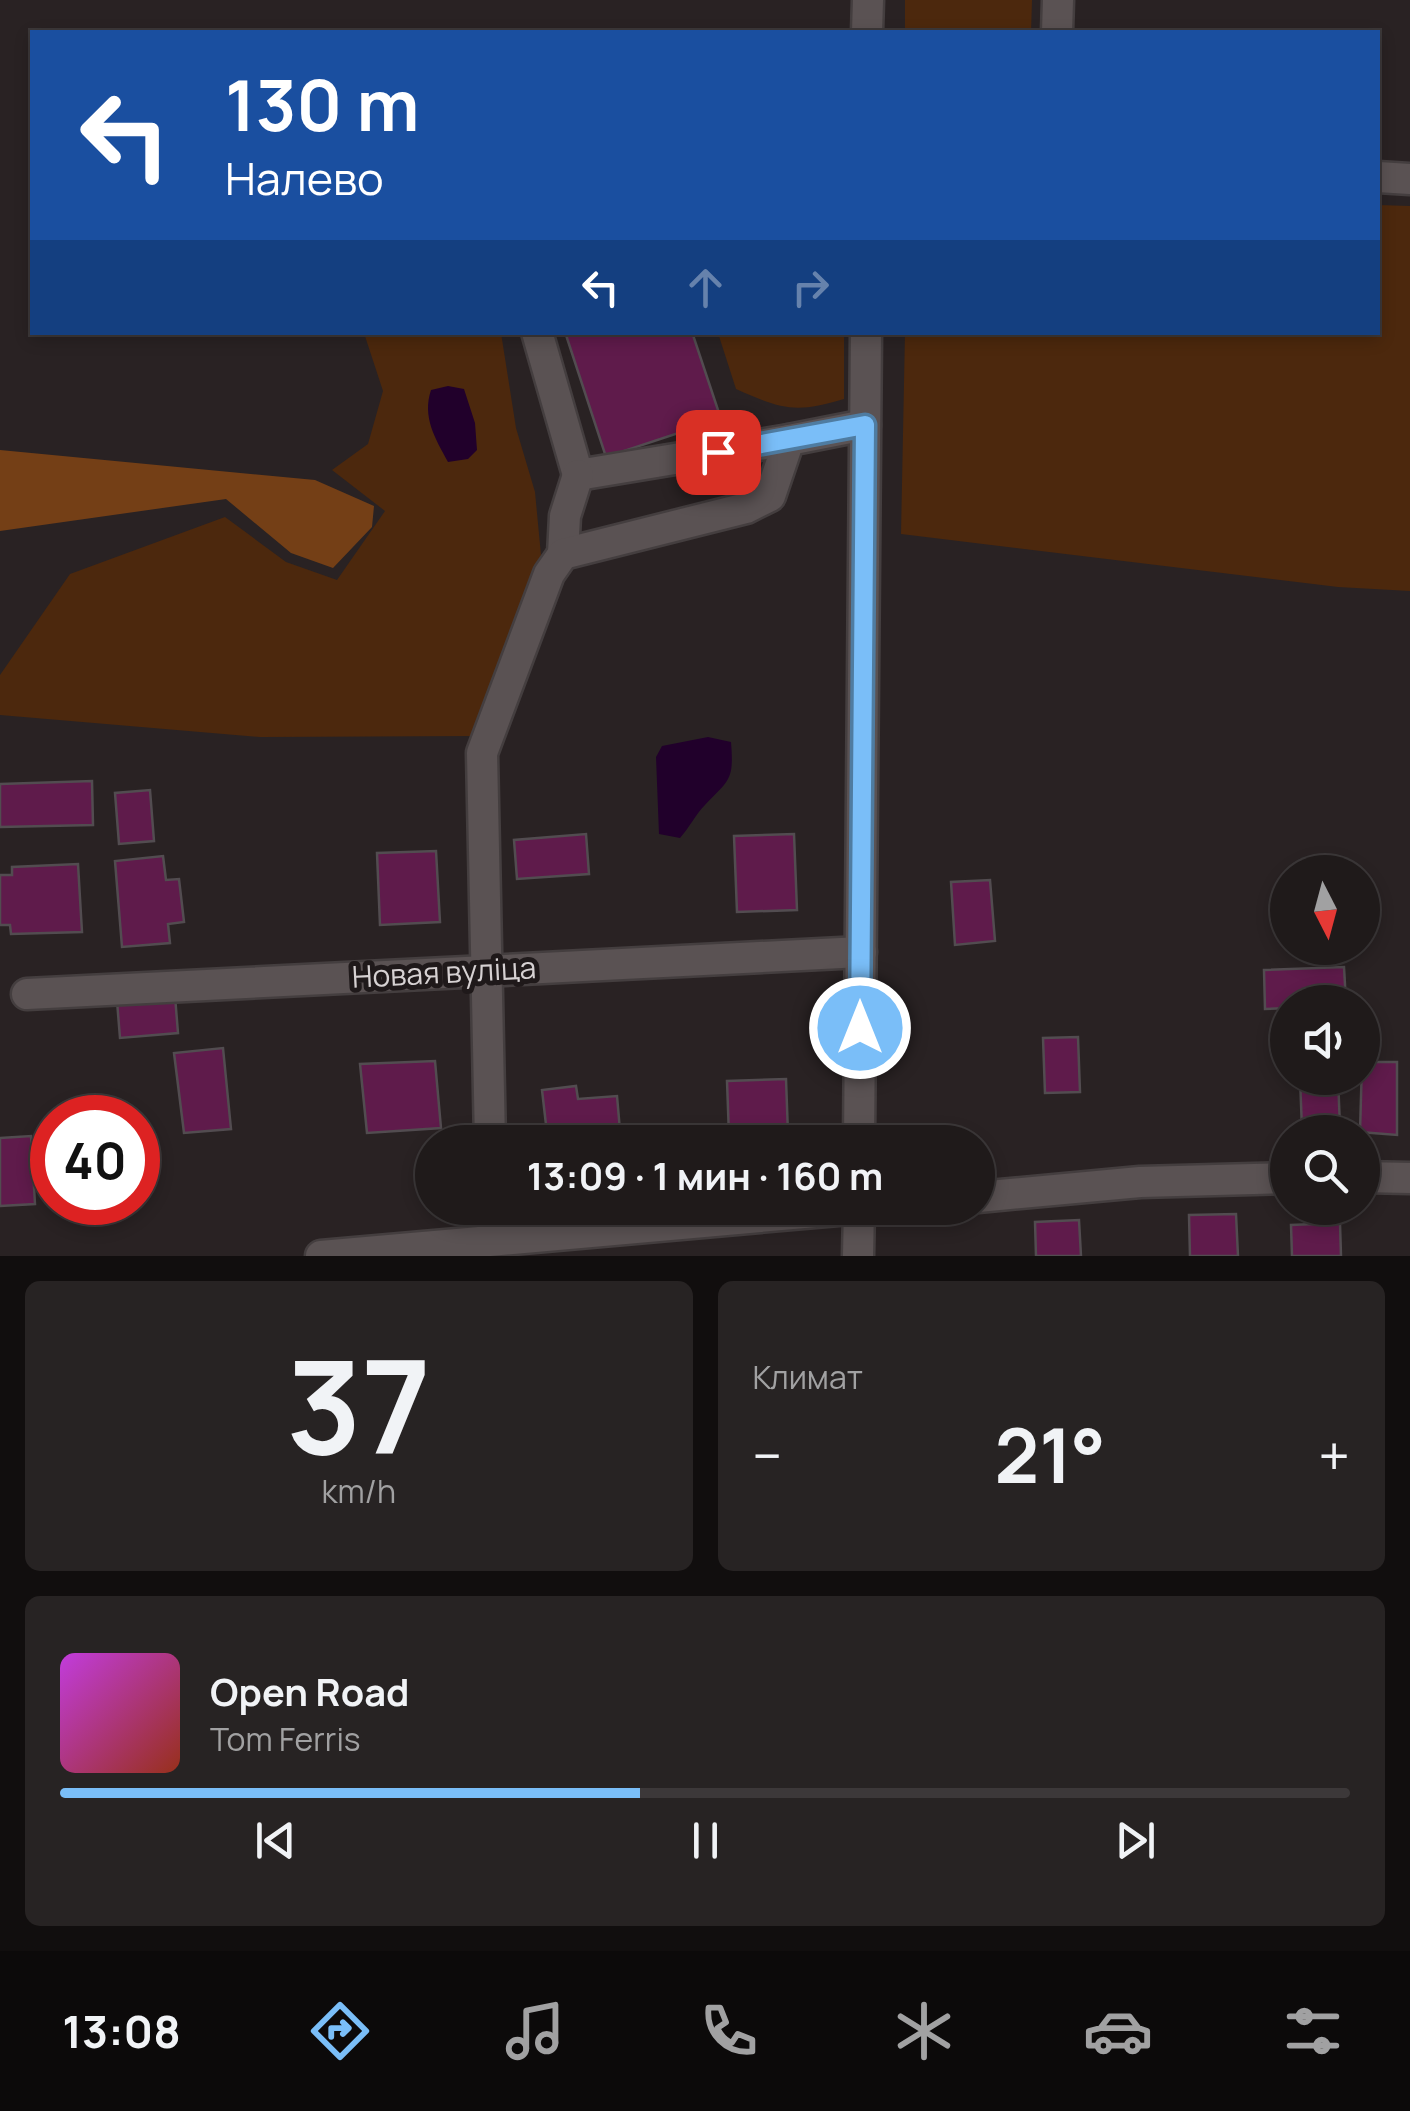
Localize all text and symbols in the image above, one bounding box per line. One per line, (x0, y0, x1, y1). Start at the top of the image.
text: 130 m (225, 56, 419, 152)
icon: left (60, 70, 190, 200)
text: Налево (225, 147, 384, 209)
icon: left (573, 260, 628, 315)
icon: ahead (678, 260, 733, 315)
icon: right (783, 260, 838, 315)
pin (676, 410, 761, 495)
icon: arrive (691, 425, 746, 480)
north arrow (1270, 855, 1380, 965)
map controls (1270, 855, 1380, 1225)
street label: Новая вуліца (351, 946, 537, 997)
position arrow (808, 976, 912, 1080)
button: sound (1270, 985, 1380, 1095)
speed limit sign: 40 (30, 1095, 160, 1225)
button: search (1270, 1115, 1380, 1225)
text: 13:09 · 1 мин · 160 m (527, 1149, 883, 1201)
text: 37 (286, 1315, 431, 1493)
text: Климат (753, 1355, 863, 1399)
text: 21° (995, 1403, 1106, 1506)
text: − (753, 1417, 782, 1493)
text: + (1318, 1417, 1350, 1493)
text: km/h (322, 1469, 396, 1513)
text: Open Road (210, 1665, 409, 1717)
text: Tom Ferris (210, 1717, 361, 1761)
icon: previous (248, 1813, 303, 1868)
icon: pause (678, 1813, 733, 1868)
icon: next (1108, 1813, 1163, 1868)
icon: directions (305, 1996, 375, 2066)
icon: music (500, 1996, 570, 2066)
icon: phone (694, 1996, 764, 2066)
icon: climate (889, 1996, 959, 2066)
icon: car (1083, 1996, 1153, 2066)
icon: filters (1278, 1996, 1348, 2066)
text: 13:08 (62, 2000, 181, 2062)

